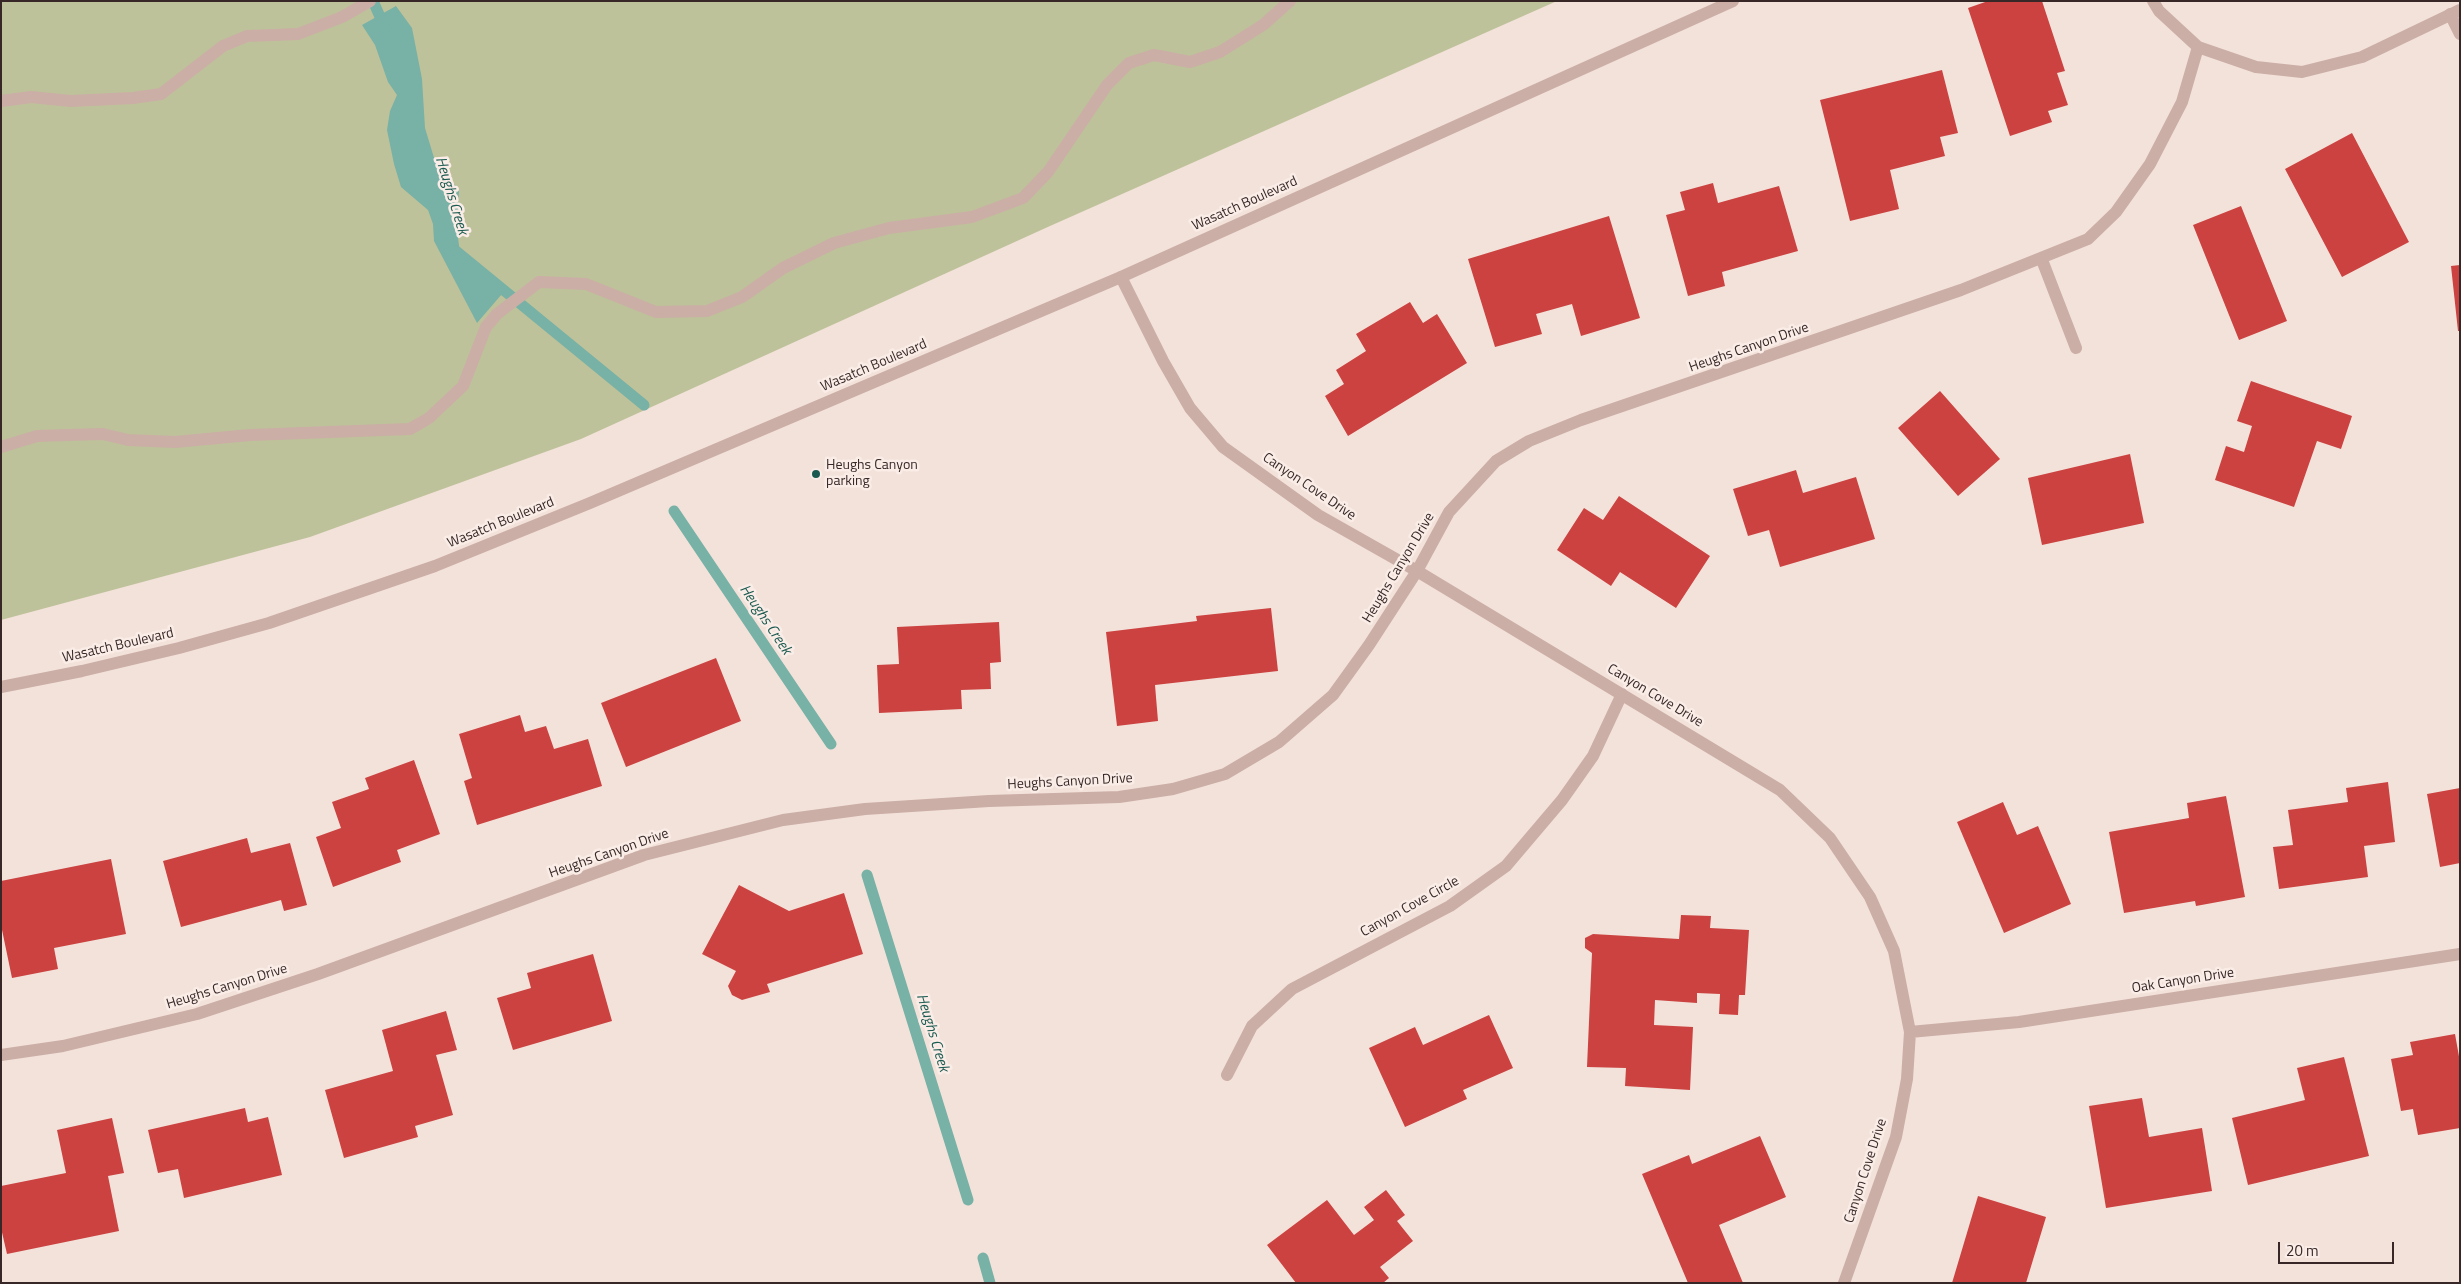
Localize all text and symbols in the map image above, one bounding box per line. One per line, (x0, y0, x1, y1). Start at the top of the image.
water label: Heughs Creek (431, 155, 471, 237)
street label: Wasatch Boulevard (1190, 173, 1300, 235)
street label: Heughs Canyon Drive (1687, 320, 1811, 376)
street label: Wasatch Boulevard (818, 336, 930, 396)
street label: Canyon Cove Drive (1259, 450, 1359, 524)
place label: Heughs Canyon parking (826, 458, 918, 491)
marker: Heughs Canyon parking (810, 468, 822, 480)
street label: Wasatch Boulevard (445, 494, 557, 552)
street label: Heughs Canyon Drive (1359, 510, 1439, 626)
water label: Heughs Creek (735, 582, 795, 658)
street label: Wasatch Boulevard (61, 625, 175, 667)
street label: Canyon Cove Drive (1604, 661, 1706, 731)
street label: Heughs Canyon Drive (1007, 770, 1133, 794)
street label: Heughs Canyon Drive (547, 826, 671, 882)
street label: Canyon Cove Circle (1358, 873, 1462, 941)
street label: Heughs Canyon Drive (165, 961, 289, 1013)
street label: Oak Canyon Drive (2131, 965, 2235, 997)
water label: Heughs Creek (912, 992, 952, 1074)
street label: Canyon Cove Drive (1841, 1117, 1891, 1225)
scale bar (2281, 1232, 2397, 1264)
text: 20 m (2286, 1239, 2319, 1262)

